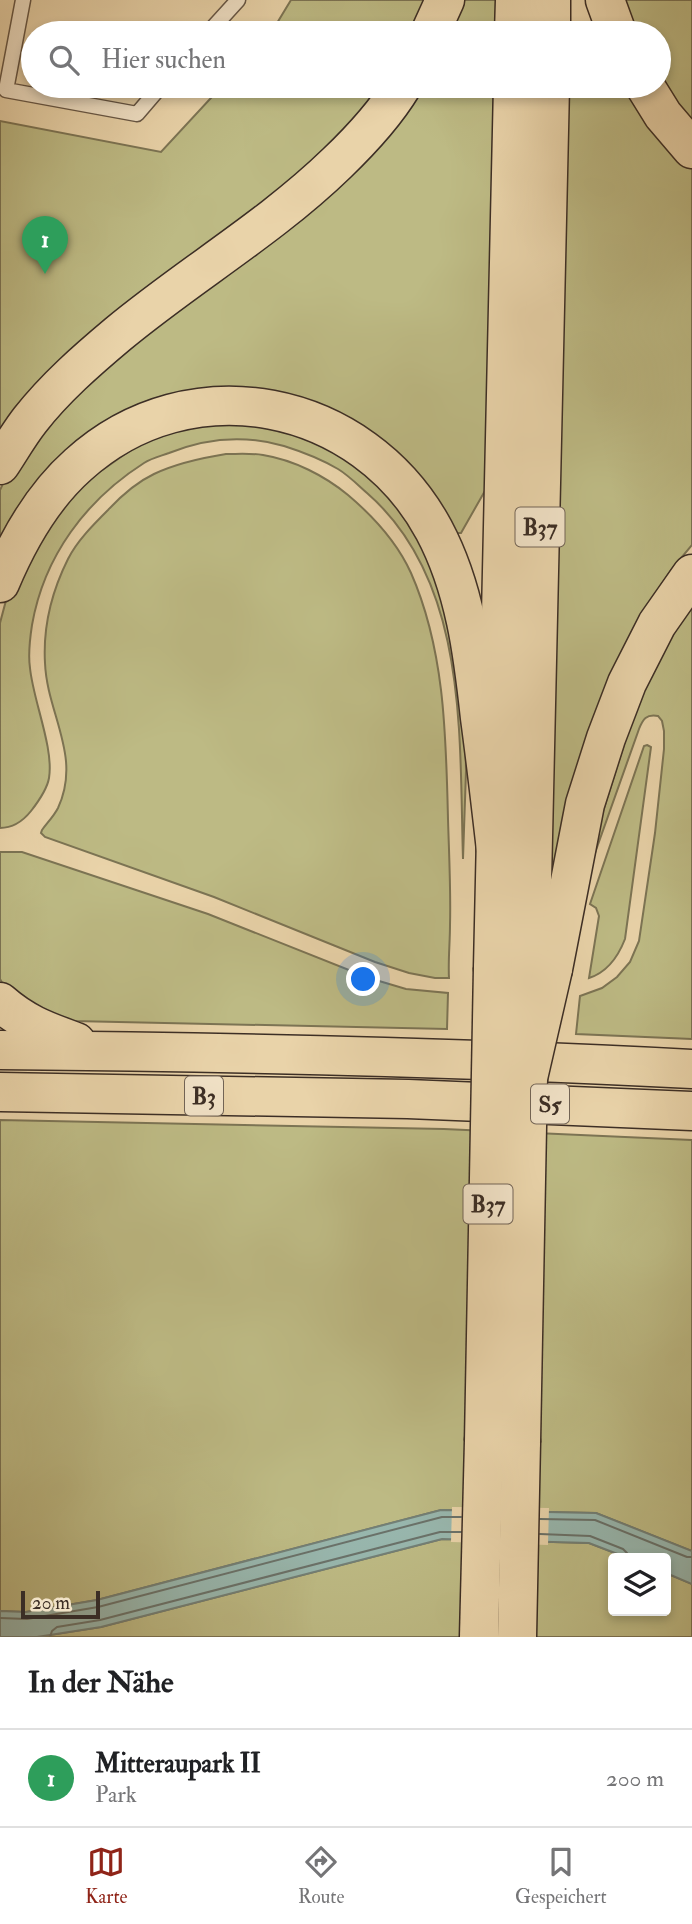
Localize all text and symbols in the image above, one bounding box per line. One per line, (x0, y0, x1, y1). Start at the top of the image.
search box (21, 21, 671, 98)
icon: search (45, 41, 83, 79)
text: Hier suchen (101, 44, 226, 76)
pin: 1 (22, 216, 68, 274)
road number: B37 (516, 508, 564, 547)
your location (346, 962, 380, 996)
road number: B3 (185, 1077, 223, 1116)
road number: S5 (531, 1084, 569, 1124)
road number: B37 (463, 1184, 512, 1224)
map controls (608, 1553, 671, 1616)
button: layers (608, 1553, 671, 1616)
scale bar (21, 1588, 100, 1620)
text: 20 m (32, 1591, 70, 1615)
text: In der Nähe (28, 1664, 173, 1701)
text: Mitteraupark II (95, 1748, 261, 1780)
text: 1 (47, 1764, 55, 1793)
text: 200 m (606, 1764, 664, 1793)
text: Park (95, 1780, 137, 1809)
tab: Karte (85, 1843, 128, 1909)
tab: Route (298, 1843, 344, 1909)
tab: Gespeichert (515, 1843, 607, 1909)

